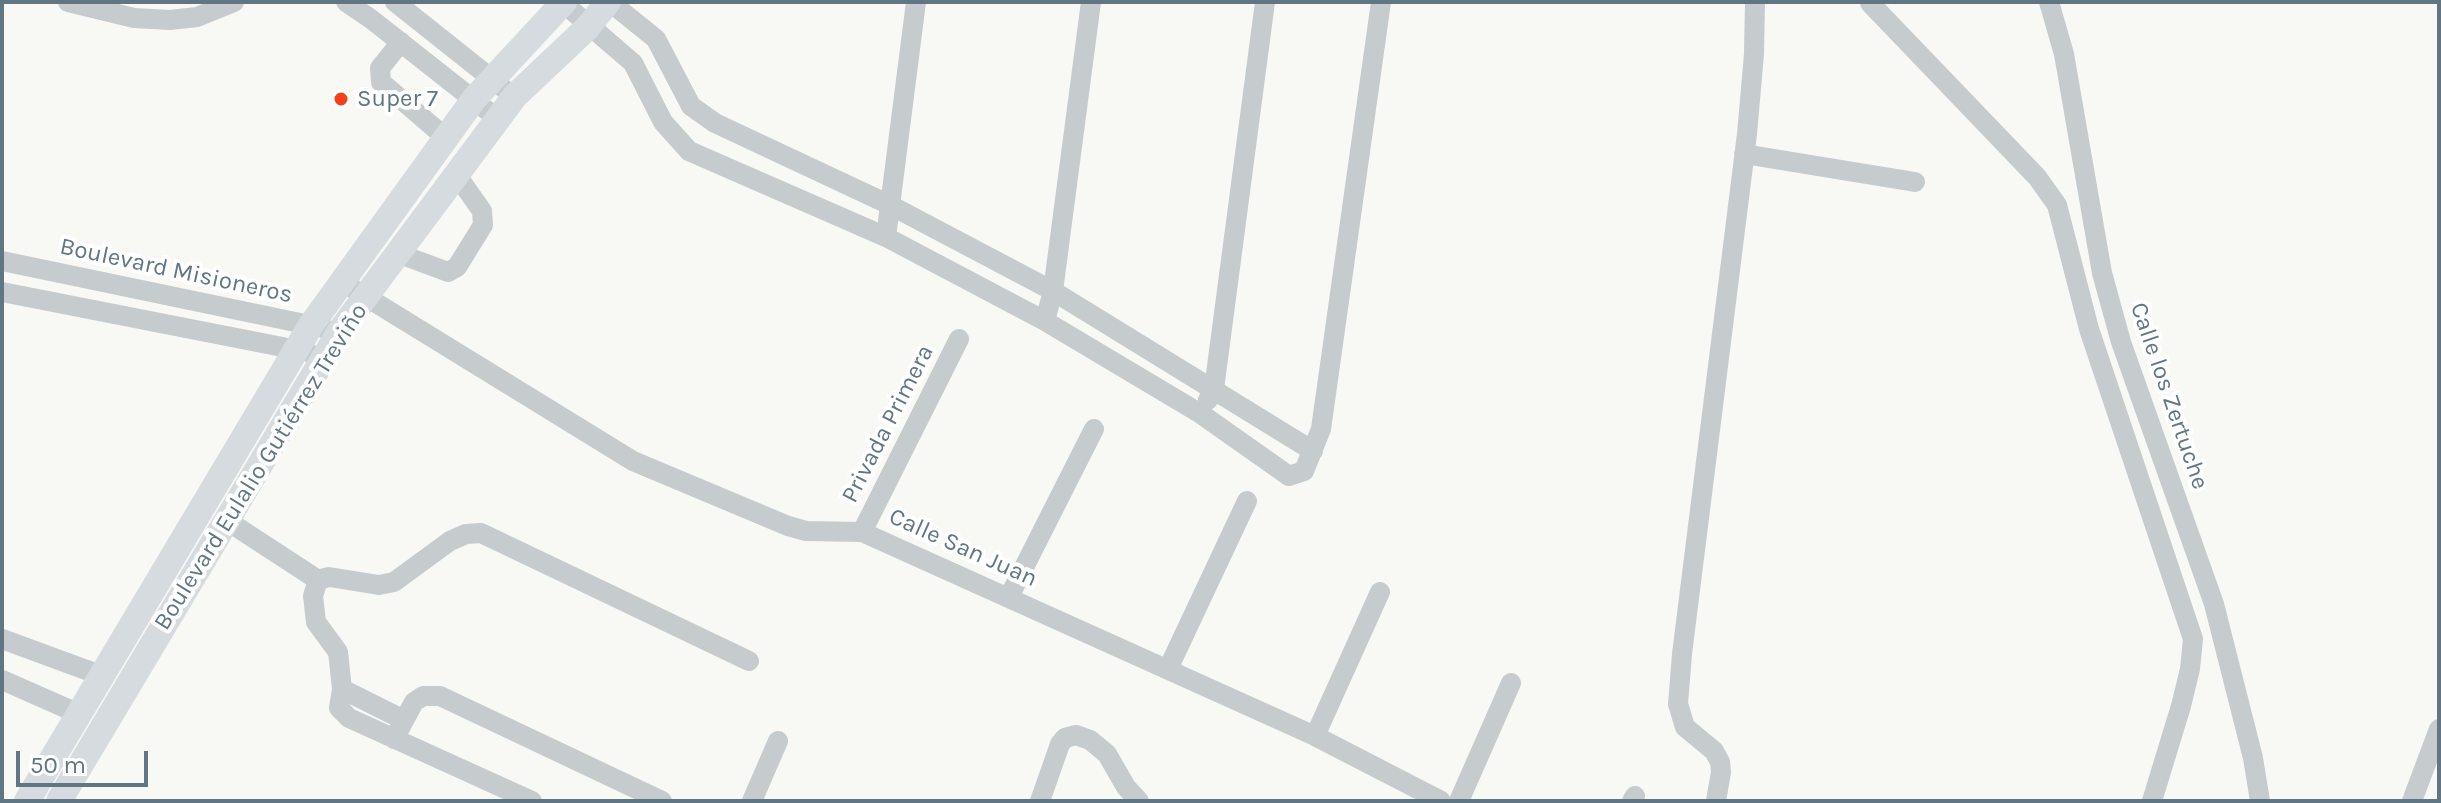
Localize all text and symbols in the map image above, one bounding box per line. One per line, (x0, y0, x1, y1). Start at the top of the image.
place label: Super 7 (357, 85, 438, 113)
marker: Super 7 (332, 90, 350, 108)
street label: Boulevard Misioneros (57, 232, 295, 310)
street label: Boulevard Eulalio Gutiérrez Treviño (148, 298, 374, 636)
street label: Calle los Zertuche (2124, 299, 2214, 493)
street label: Privada Primera (836, 340, 940, 508)
street label: Calle San Juan (884, 502, 1042, 594)
scale bar (20, 735, 152, 785)
text: 50 m (30, 751, 86, 779)

